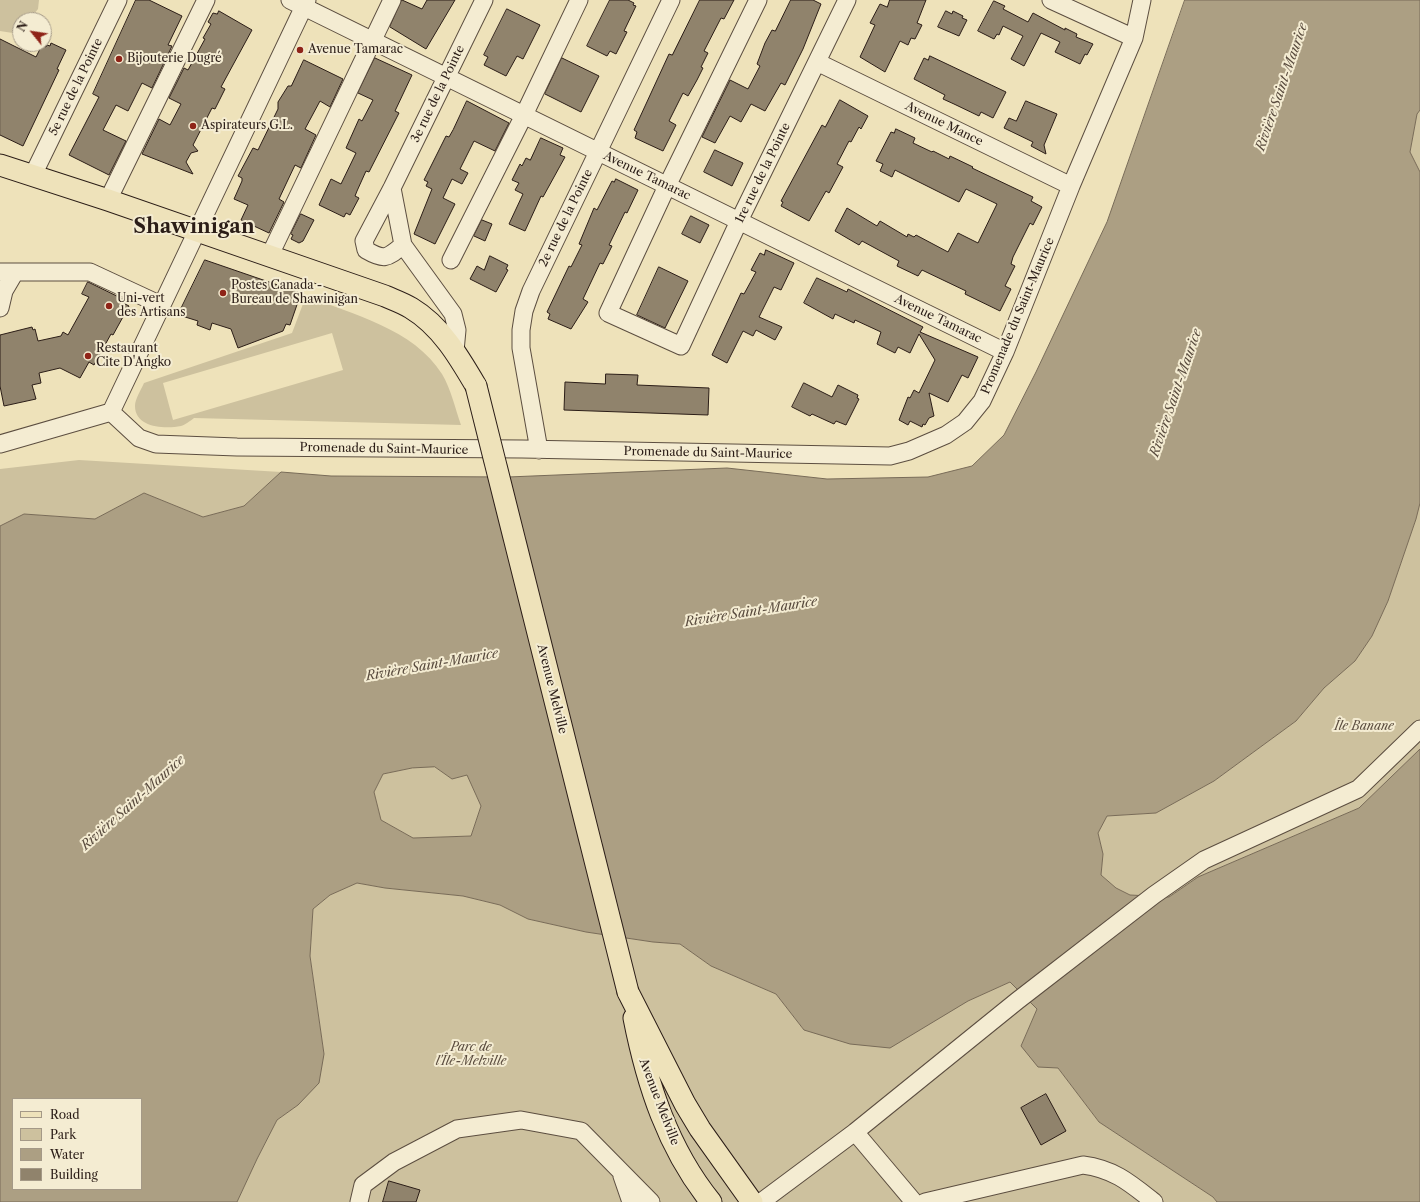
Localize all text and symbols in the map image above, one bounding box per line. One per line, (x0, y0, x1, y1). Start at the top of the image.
north arrow (12, 12, 52, 52)
text: N (14, 19, 31, 34)
water label: Rivière Saint-Maurice (1253, 21, 1311, 153)
street label: 5e rue de la Pointe (46, 36, 106, 138)
place label: Avenue Tamarac (308, 43, 403, 57)
street label: 3e rue de la Pointe (408, 43, 468, 145)
marker: Avenue Tamarac (295, 45, 305, 55)
place label: Bijouterie Dugré (127, 52, 222, 66)
marker: Bijouterie Dugré (114, 54, 124, 64)
street label: Avenue Mance (903, 99, 985, 149)
place label: Aspirateurs G.L. (201, 119, 293, 133)
marker: Aspirateurs G.L. (188, 121, 198, 131)
street label: 1re rue de la Pointe (732, 121, 794, 225)
street label: Avenue Tamarac (601, 149, 693, 203)
street label: 2e rue de la Pointe (536, 167, 596, 269)
district label: Shawinigan (133, 215, 255, 239)
street label: Promenade du Saint-Maurice (978, 236, 1058, 396)
place label: Postes Canada - Bureau de Shawinigan (231, 279, 358, 307)
marker: Postes Canada - Bureau de Shawinigan (218, 288, 228, 298)
place label: Uni-vert des Artisans (117, 292, 186, 320)
street label: Avenue Tamarac (892, 292, 984, 346)
marker: Uni-vert des Artisans (104, 301, 114, 311)
water label: Rivière Saint-Maurice (1147, 327, 1205, 459)
place label: Restaurant Cite D'Angko (96, 342, 171, 370)
marker: Restaurant Cite D'Angko (83, 351, 93, 361)
street label: Promenade du Saint-Maurice (300, 440, 468, 458)
street label: Promenade du Saint-Maurice (624, 444, 792, 462)
water label: Rivière Saint-Maurice (684, 594, 818, 630)
street label: Avenue Melville (534, 643, 570, 735)
water label: Rivière Saint-Maurice (365, 646, 499, 684)
park label: Île Banane (1334, 720, 1394, 734)
water label: Rivière Saint-Maurice (78, 752, 188, 854)
park label: Parc de l'Île-Melville (436, 1041, 506, 1069)
street label: Avenue Melville (636, 1057, 682, 1147)
legend (12, 1098, 142, 1190)
text: Road (50, 1107, 80, 1122)
text: Park (50, 1127, 76, 1142)
text: Water (50, 1147, 84, 1162)
text: Building (50, 1167, 98, 1182)

